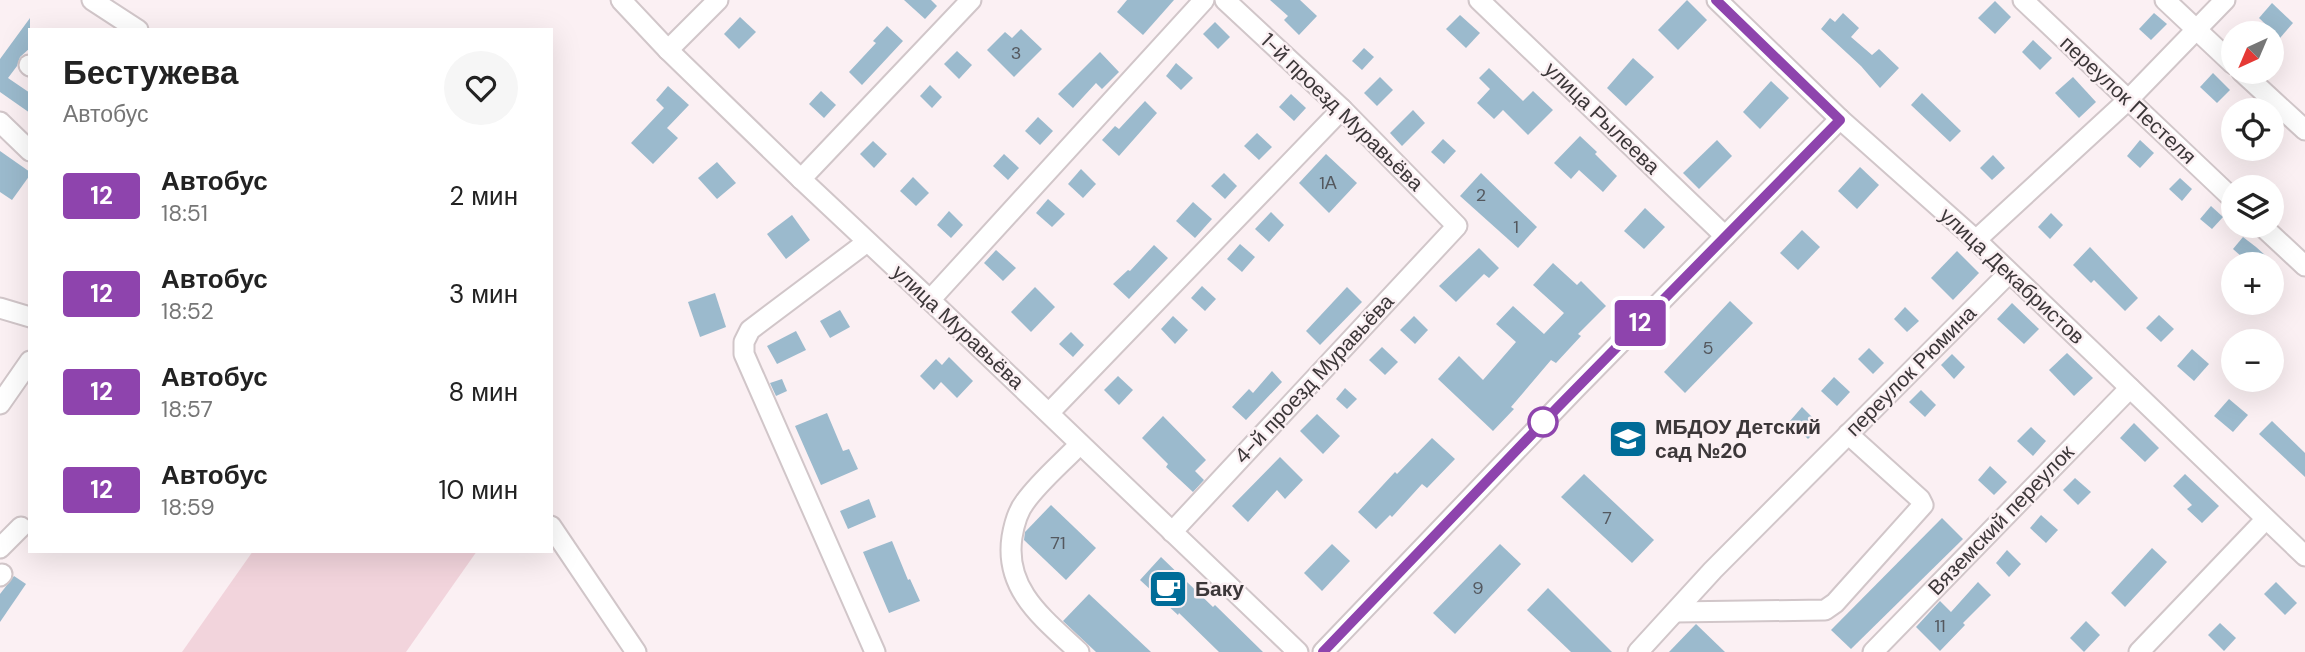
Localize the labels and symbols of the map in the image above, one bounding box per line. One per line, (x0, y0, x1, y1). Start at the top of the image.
north arrow (2221, 21, 2284, 84)
street label: 1-й проезд Муравьёва (1255, 27, 1430, 197)
street label: переулок Пестеля (2054, 30, 2202, 170)
house number: 3 (1011, 41, 1021, 65)
street label: улица Рылеева (1538, 56, 1666, 181)
house number: 1А (1319, 171, 1337, 195)
house number: 2 (1476, 183, 1486, 207)
street label: улица Декабристов (1933, 201, 2091, 351)
house number: 1 (1513, 215, 1519, 239)
street label: улица Муравьёва (886, 258, 1030, 396)
street label: 4-й проезд Муравьёва (1228, 288, 1400, 470)
street label: переулок Рюмина (1840, 299, 1983, 442)
line badge: 12 (1608, 300, 1672, 346)
house number: 5 (1703, 336, 1713, 360)
unlabelled marker (1528, 407, 1558, 437)
place label: МБДОУ Детский сад №20 (1655, 413, 1821, 465)
school or university icon: МБДОУ Детский сад №20 (1607, 418, 1649, 460)
street label: Вяземский переулок (1922, 438, 2081, 601)
house number: 7 (1602, 506, 1612, 530)
house number: 71 (1050, 531, 1066, 555)
cafe icon: Баку (1147, 568, 1189, 610)
place label: Баку (1195, 575, 1244, 603)
house number: 9 (1472, 576, 1484, 600)
house number: 11 (1934, 614, 1946, 638)

